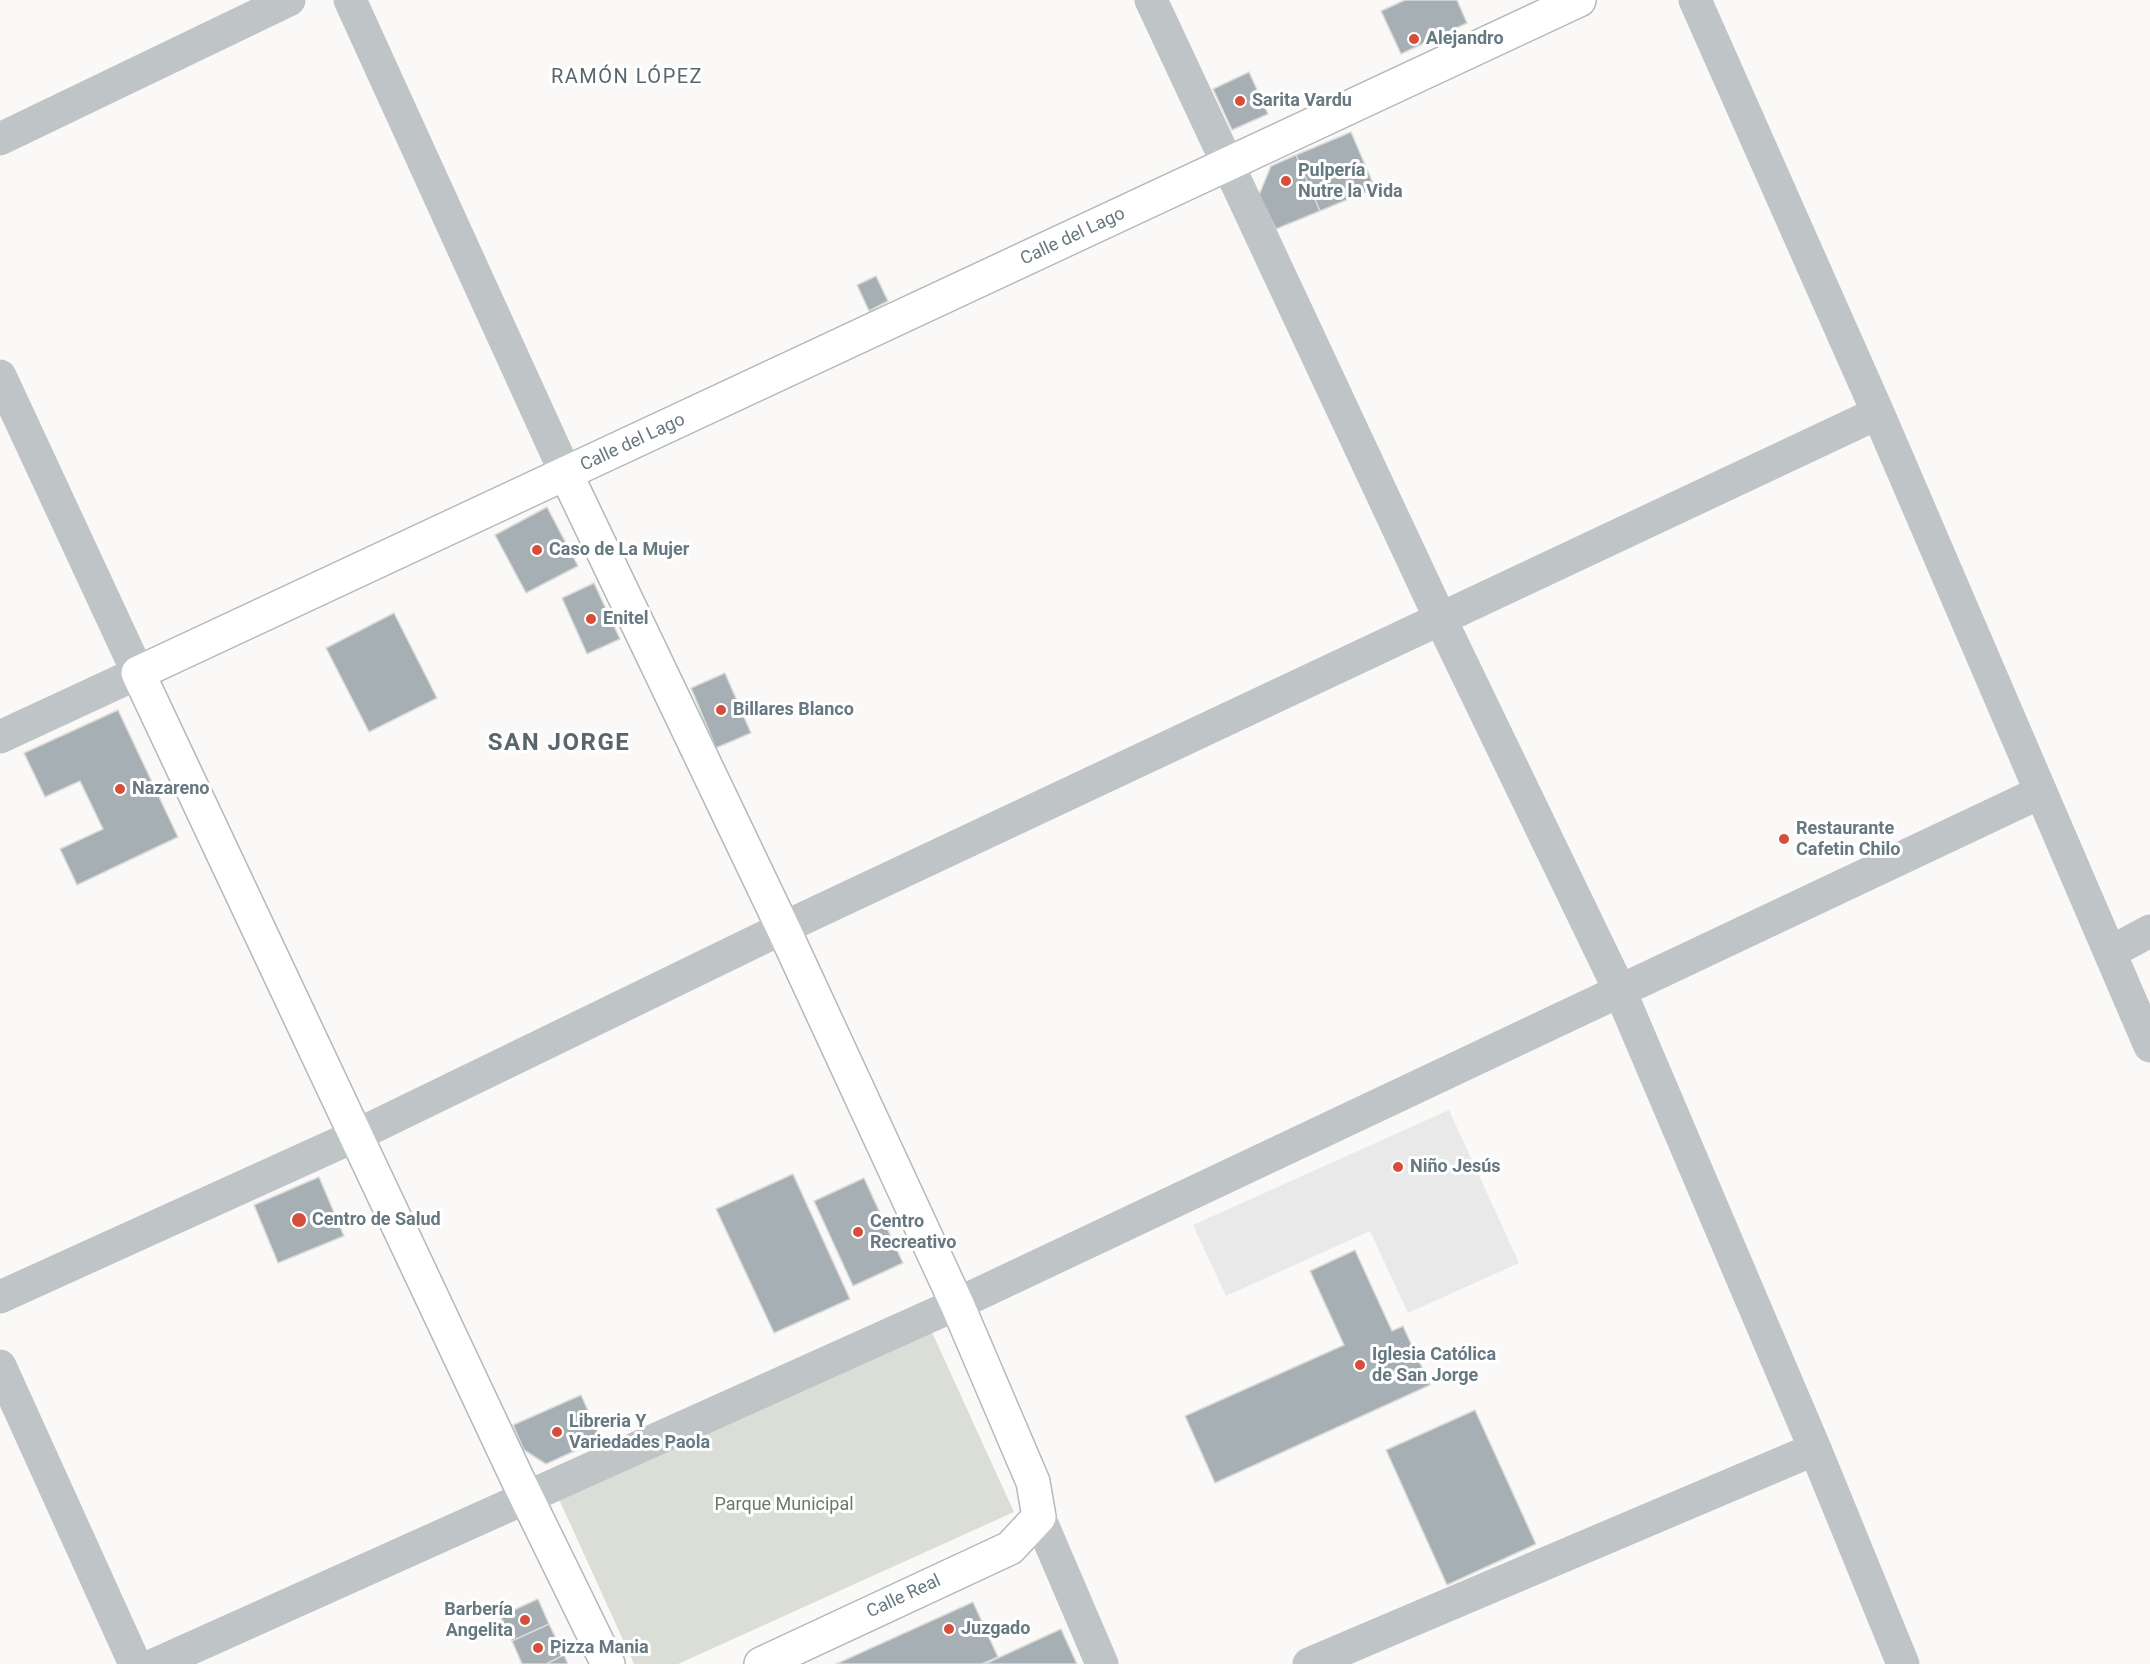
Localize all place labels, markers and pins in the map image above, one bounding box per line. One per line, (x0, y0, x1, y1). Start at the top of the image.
place label: Alejandro (1426, 28, 1504, 50)
marker: Alejandro (1407, 32, 1421, 46)
place label: Sarita Vardu (1252, 90, 1352, 112)
marker: Sarita Vardu (1233, 94, 1247, 108)
place label: Pulpería Nutre la Vida (1298, 160, 1403, 202)
marker: Pulpería Nutre la Vida (1279, 174, 1293, 188)
place label: Caso de La Mujer (549, 539, 689, 561)
marker: Caso de La Mujer (530, 543, 544, 557)
place label: Enitel (603, 608, 649, 630)
marker: Enitel (584, 612, 598, 626)
place label: Billares Blanco (733, 699, 854, 721)
marker: Billares Blanco (714, 703, 728, 717)
place label: Nazareno (132, 778, 210, 800)
marker: Nazareno (113, 782, 127, 796)
place label: Restaurante Cafetin Chilo (1796, 818, 1900, 860)
marker: Restaurante Cafetin Chilo (1777, 832, 1791, 846)
place label: Niño Jesús (1410, 1156, 1501, 1178)
marker: Niño Jesús (1391, 1160, 1405, 1174)
place label: Centro de Salud (312, 1209, 441, 1231)
marker: Centro de Salud (290, 1211, 308, 1229)
place label: Centro Recreativo (870, 1211, 956, 1254)
marker: Centro Recreativo (851, 1225, 865, 1239)
place label: Iglesia Católica de San Jorge (1372, 1344, 1496, 1386)
marker: Iglesia Católica de San Jorge (1353, 1358, 1367, 1372)
place label: Libreria Y Variedades Paola (569, 1411, 710, 1454)
marker: Libreria Y Variedades Paola (550, 1425, 564, 1439)
place label: Barbería Angelita (444, 1599, 513, 1642)
marker: Barbería Angelita (518, 1613, 532, 1627)
place label: Juzgado (961, 1618, 1030, 1640)
marker: Juzgado (942, 1622, 956, 1636)
place label: Pizza Mania (550, 1637, 649, 1659)
marker: Pizza Mania (531, 1641, 545, 1655)

